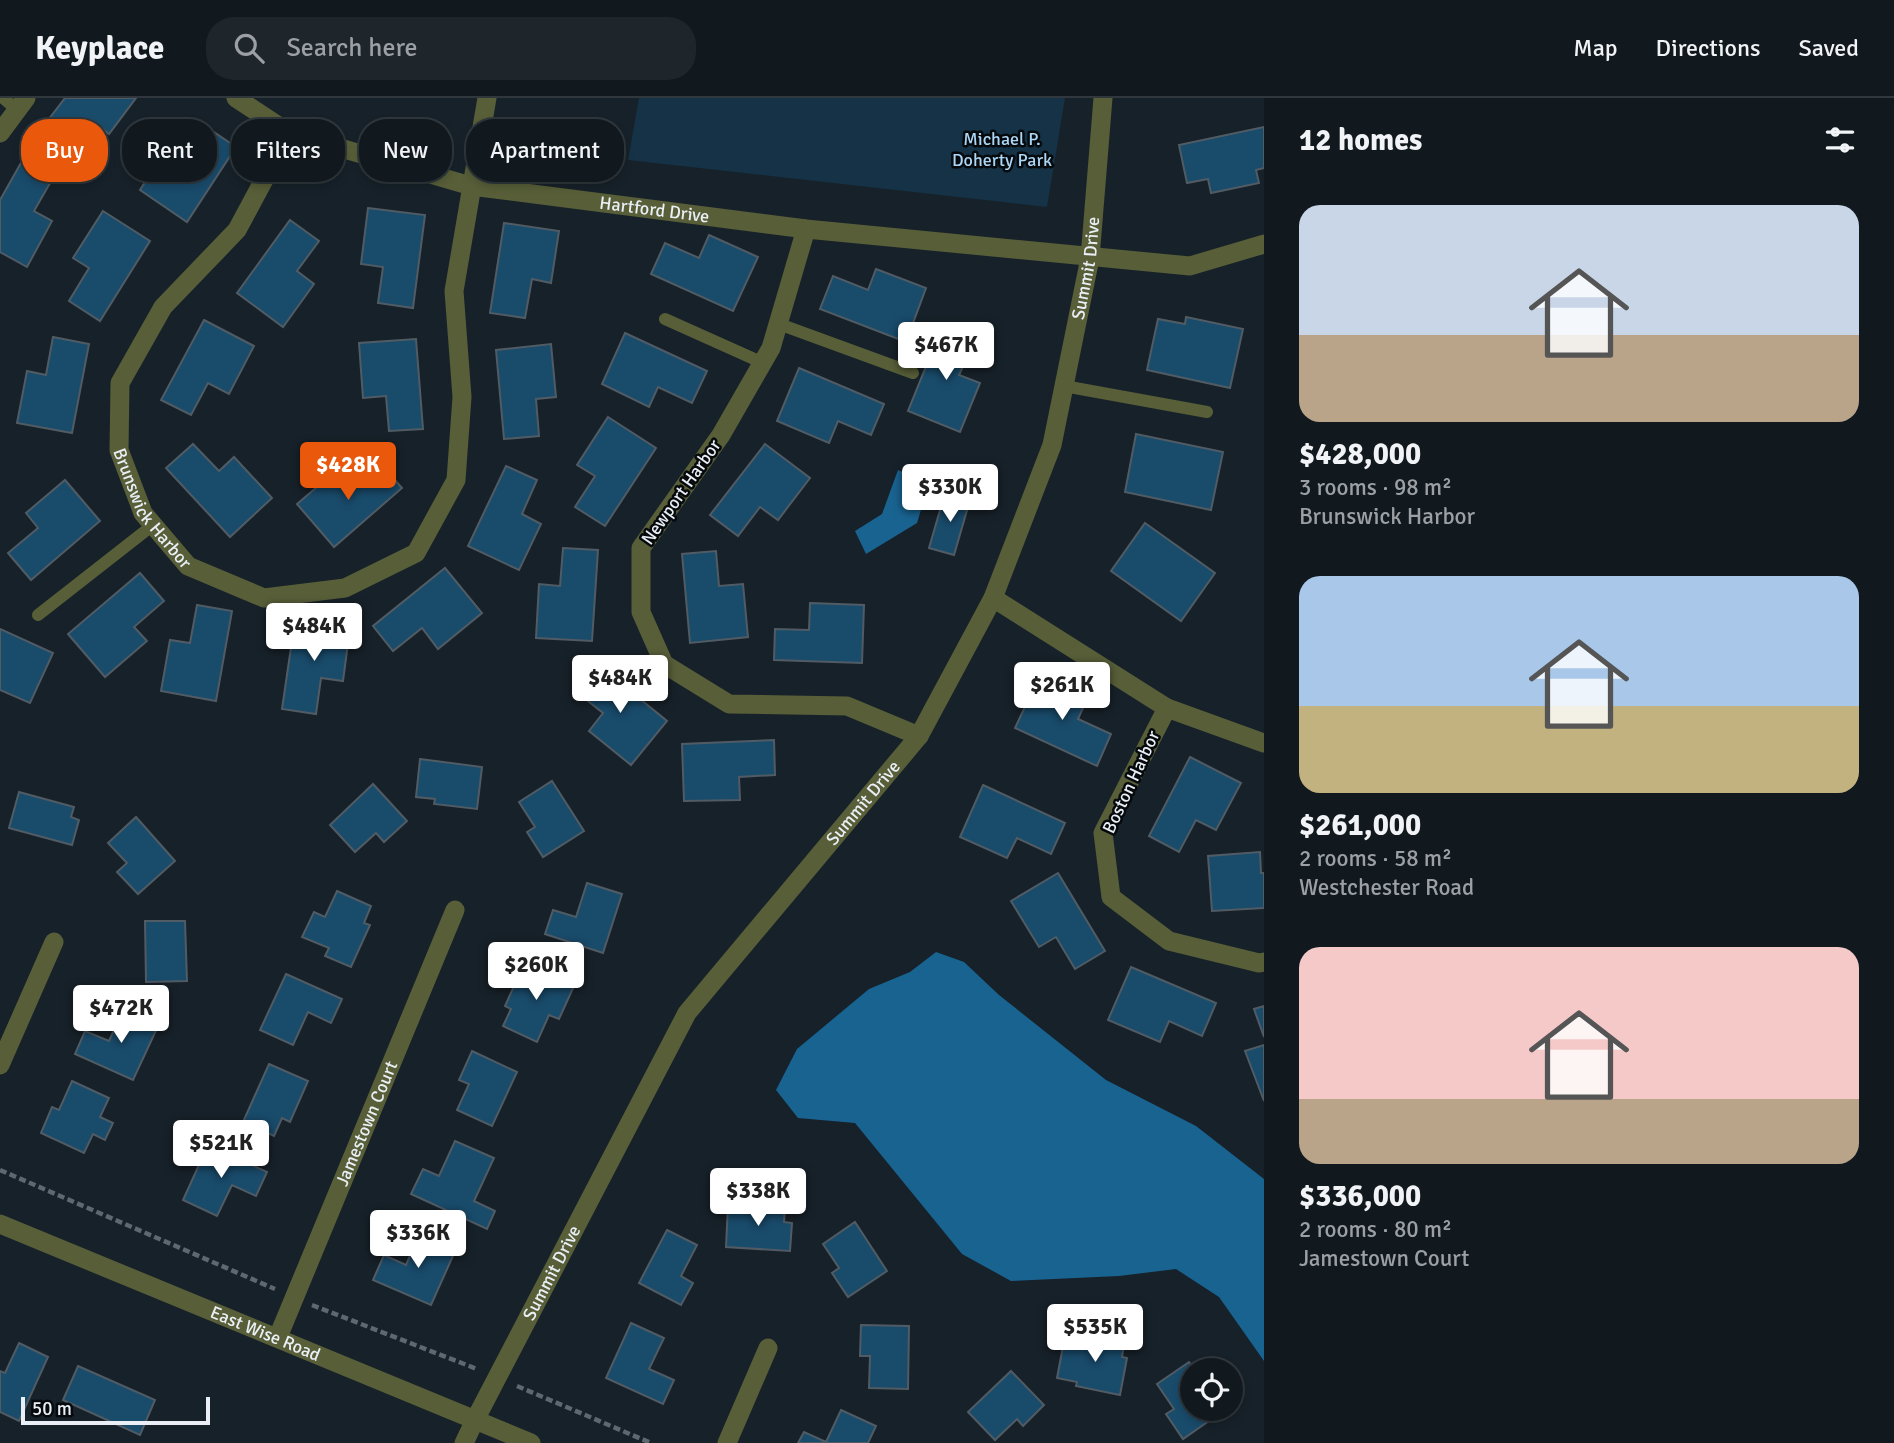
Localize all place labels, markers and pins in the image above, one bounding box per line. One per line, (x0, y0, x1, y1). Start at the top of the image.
pin: $467K (897, 322, 995, 382)
pin: $428K (299, 442, 397, 502)
pin: $330K (901, 464, 999, 524)
pin: $484K (265, 603, 363, 663)
pin: $484K (571, 656, 669, 715)
pin: $261K (1013, 662, 1111, 722)
pin: $260K (487, 942, 585, 1002)
pin: $472K (72, 986, 170, 1045)
pin: $521K (172, 1121, 270, 1180)
pin: $338K (709, 1168, 807, 1228)
pin: $336K (369, 1210, 467, 1270)
pin: $535K (1046, 1304, 1144, 1364)

